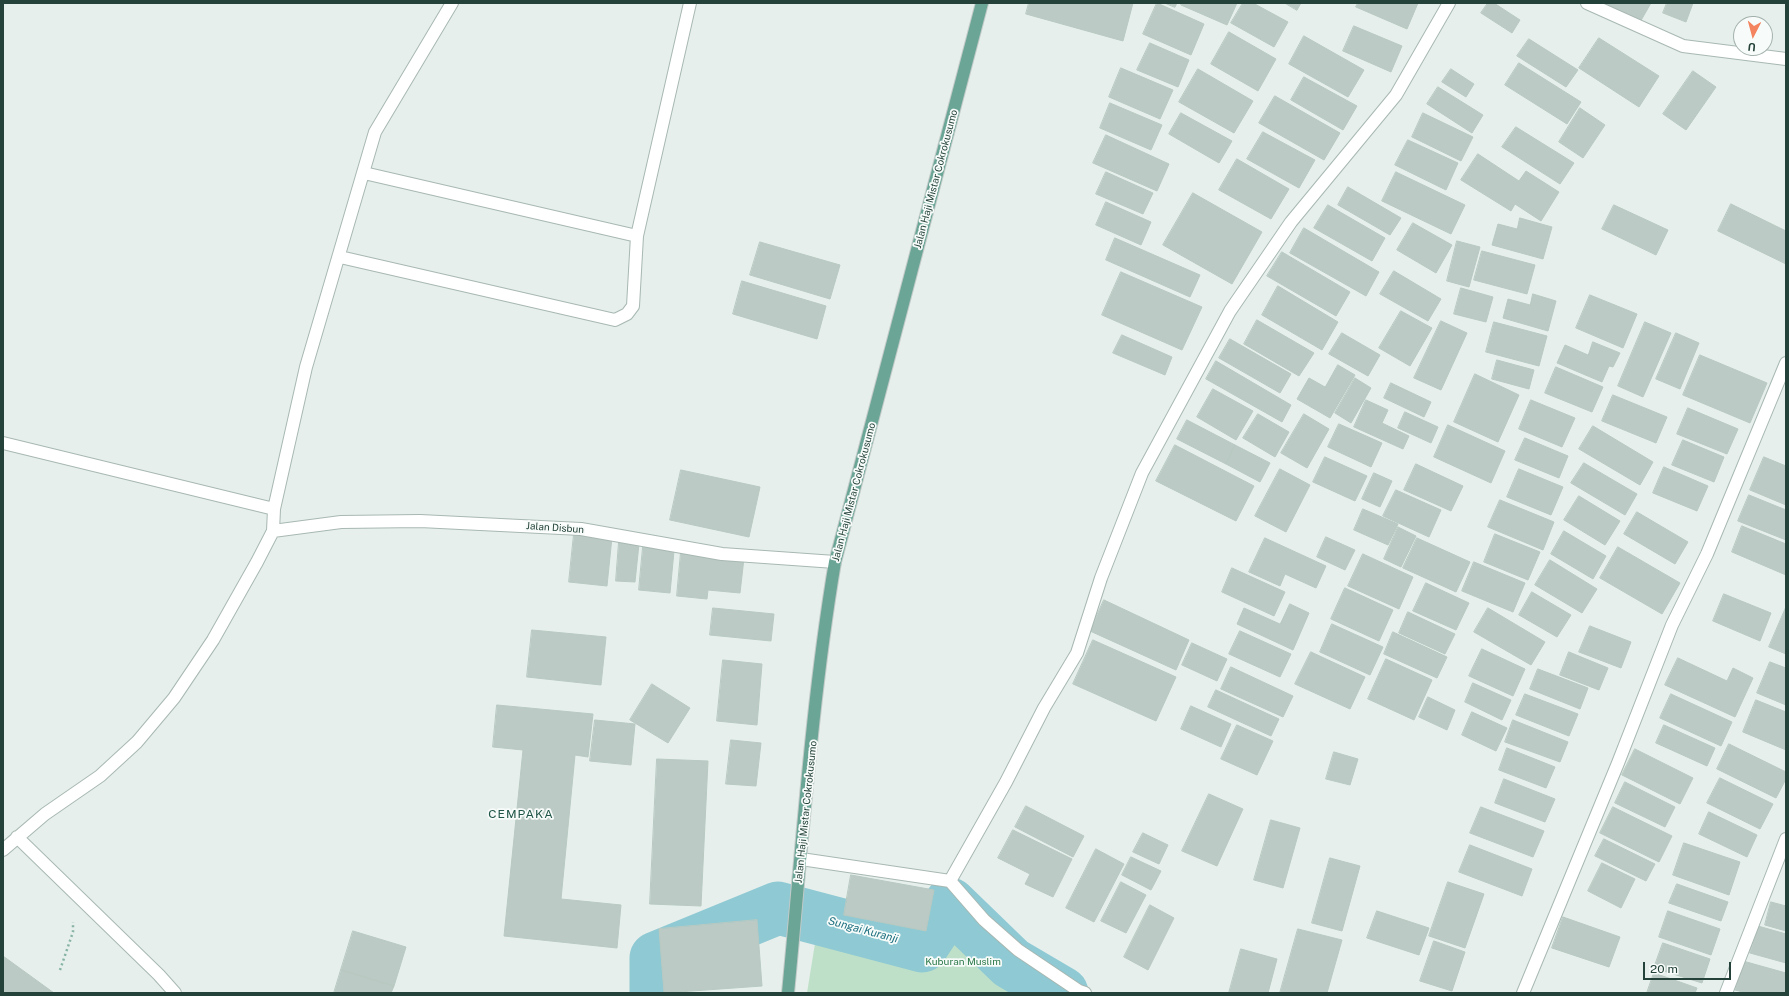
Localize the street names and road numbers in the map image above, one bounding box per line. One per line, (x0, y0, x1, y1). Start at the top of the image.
street label: Jalan Haji Mistar Cokrokusumo (912, 108, 960, 250)
street label: Jalan Haji Mistar Cokrokusumo (830, 421, 878, 563)
street label: Jalan Disbun (526, 520, 584, 536)
street label: Jalan Haji Mistar Cokrokusumo (793, 740, 819, 884)

